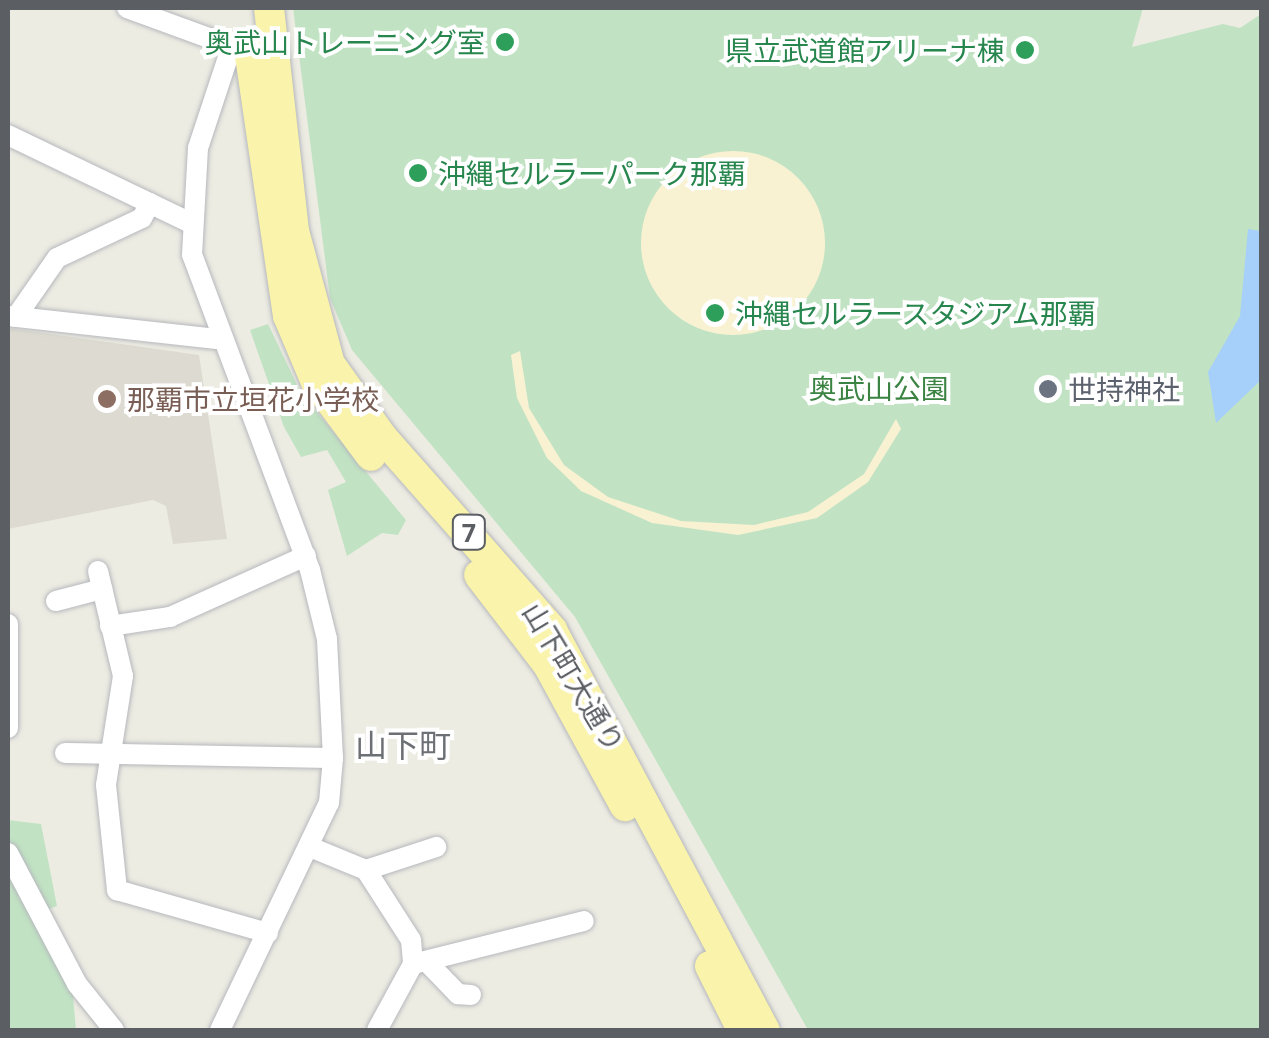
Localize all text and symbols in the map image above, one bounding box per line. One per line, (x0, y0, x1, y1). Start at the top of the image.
place label: 奥武山トレーニング室 (205, 25, 485, 59)
marker: 奥武山トレーニング室 (494, 31, 516, 53)
place label: 県立武道館アリーナ棟 (725, 33, 1005, 67)
marker: 県立武道館アリーナ棟 (1014, 39, 1036, 61)
place label: 沖縄セルラーパーク那覇 (438, 156, 746, 190)
marker: 沖縄セルラーパーク那覇 (407, 162, 429, 184)
place label: 沖縄セルラースタジアム那覇 (735, 296, 1099, 330)
marker: 沖縄セルラースタジアム那覇 (704, 302, 726, 324)
park label: 奥武山公園 (809, 371, 949, 405)
place label: 世持神社 (1068, 372, 1180, 406)
marker: 世持神社 (1037, 378, 1059, 400)
place label: 那覇市立垣花小学校 (127, 382, 379, 416)
marker: 那覇市立垣花小学校 (96, 388, 118, 410)
road number: 7 (452, 512, 486, 552)
street label: 山下町大通り (516, 596, 632, 758)
district label: 山下町 (355, 726, 451, 764)

